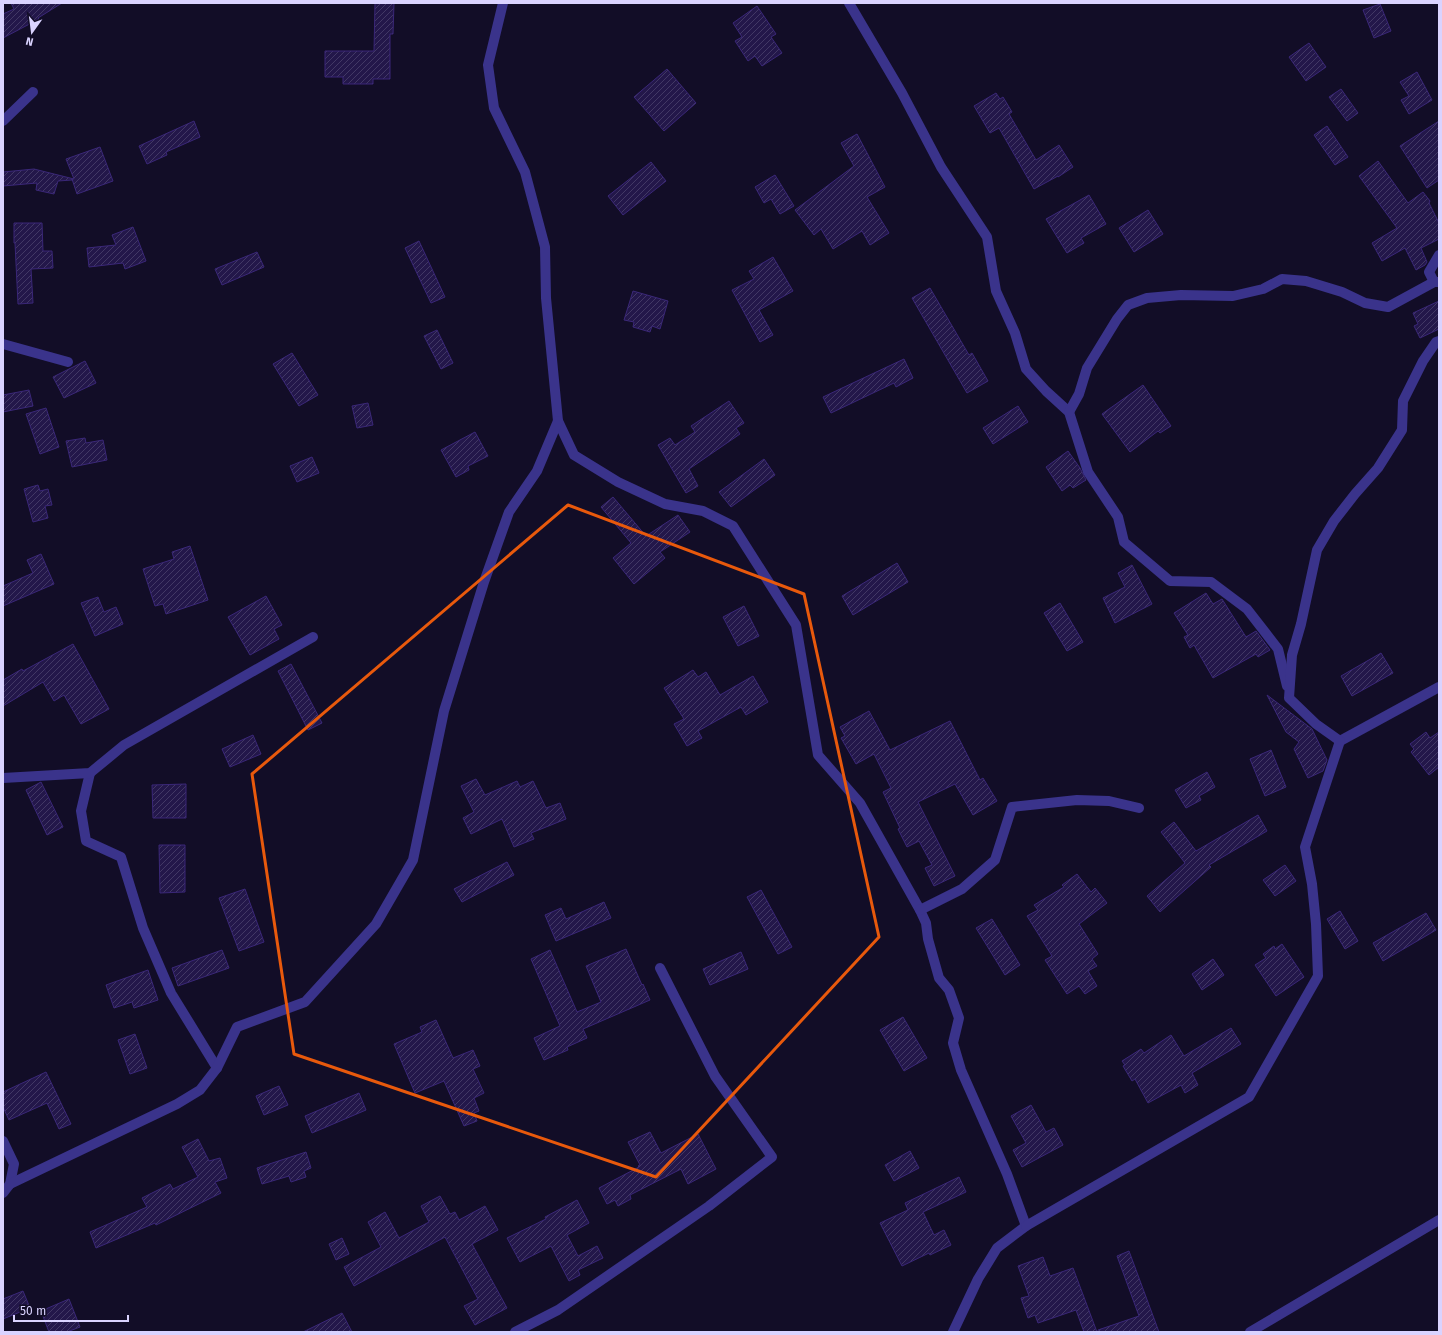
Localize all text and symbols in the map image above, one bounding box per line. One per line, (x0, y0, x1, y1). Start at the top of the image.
north arrow (12, 12, 52, 52)
text: N (25, 34, 35, 48)
scale bar (14, 1297, 128, 1323)
text: 50 m (20, 1304, 46, 1318)

